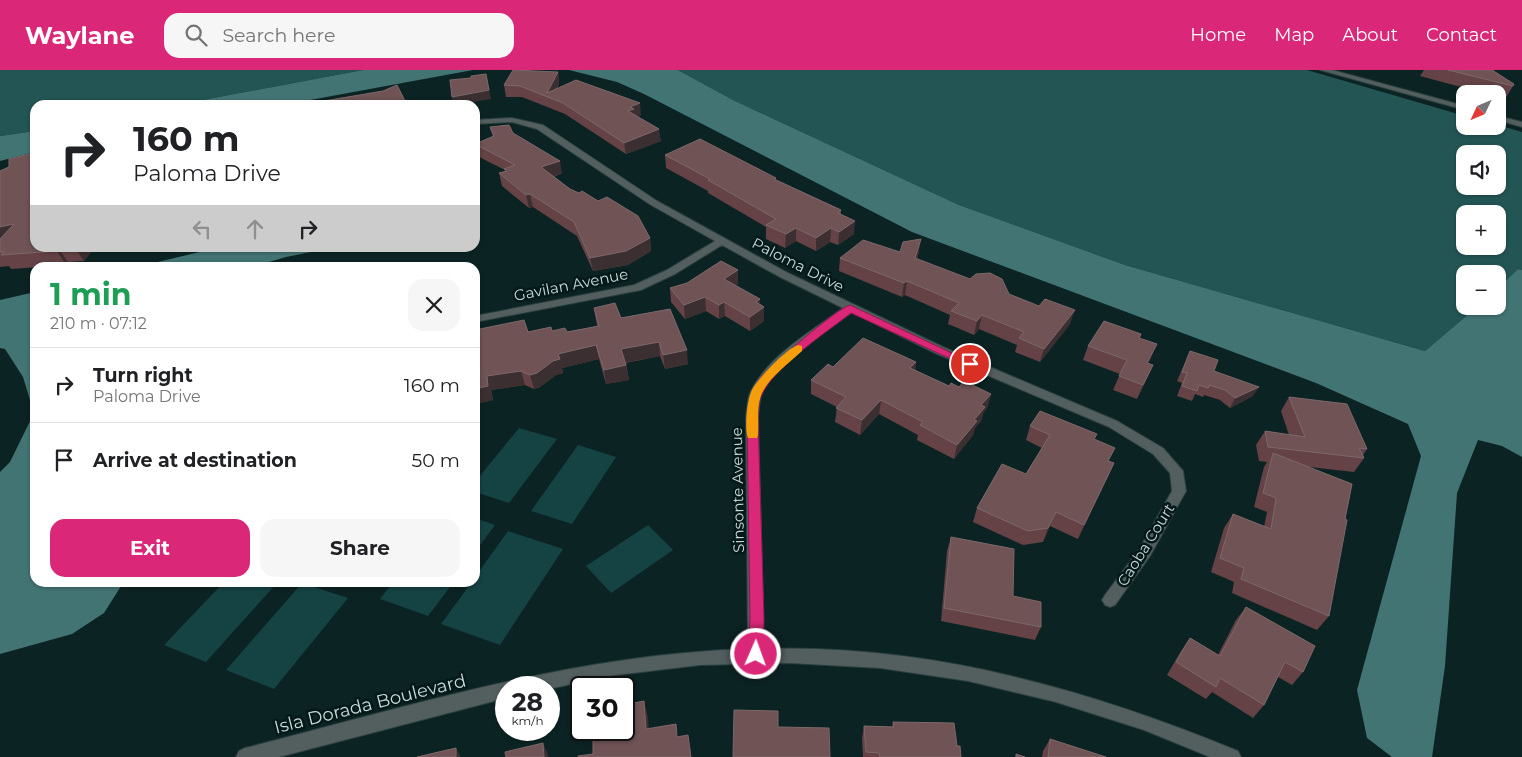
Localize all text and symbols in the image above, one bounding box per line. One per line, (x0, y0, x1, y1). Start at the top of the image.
search box (164, 13, 514, 58)
text: Waylane (25, 21, 134, 50)
icon: search (182, 21, 210, 49)
text: Search here (222, 24, 335, 47)
text: Home (1190, 24, 1246, 46)
text: Map (1274, 24, 1314, 46)
text: About (1342, 24, 1398, 46)
text: Contact (1426, 24, 1497, 46)
north arrow (1456, 85, 1506, 135)
map controls (1456, 85, 1506, 315)
text: 160 m (133, 117, 239, 160)
icon: right (50, 120, 115, 185)
button: sound (1456, 145, 1506, 195)
text: Paloma Drive (133, 160, 281, 187)
button: + (1456, 205, 1506, 255)
icon: left (188, 215, 216, 243)
icon: ahead (241, 215, 269, 243)
icon: right (294, 215, 322, 243)
street label: Paloma Drive (749, 233, 847, 296)
street label: Gavilan Avenue (512, 264, 630, 305)
button: − (1456, 265, 1506, 315)
text: 1 min (50, 276, 131, 313)
button: close (408, 279, 460, 331)
text: 210 m · 07:12 (50, 314, 147, 333)
pin (949, 343, 991, 385)
icon: arrive (956, 350, 984, 378)
text: Turn right (93, 364, 193, 387)
icon: right (50, 371, 78, 399)
text: 160 m (404, 374, 460, 397)
text: Paloma Drive (93, 387, 201, 406)
street label: Sinsonte Avenue (727, 427, 748, 553)
icon: arrive (50, 446, 78, 474)
text: Arrive at destination (93, 449, 297, 472)
text: 50 m (412, 449, 460, 472)
street label: Caoba Court (1113, 500, 1178, 590)
button: Exit (50, 519, 250, 577)
button: Share (260, 519, 460, 577)
position arrow (729, 627, 781, 679)
street label: Isla Dorada Boulevard (272, 670, 468, 738)
speed limit sign: 30 (570, 676, 635, 741)
text: 28 (512, 687, 543, 717)
text: km/h (511, 713, 544, 728)

